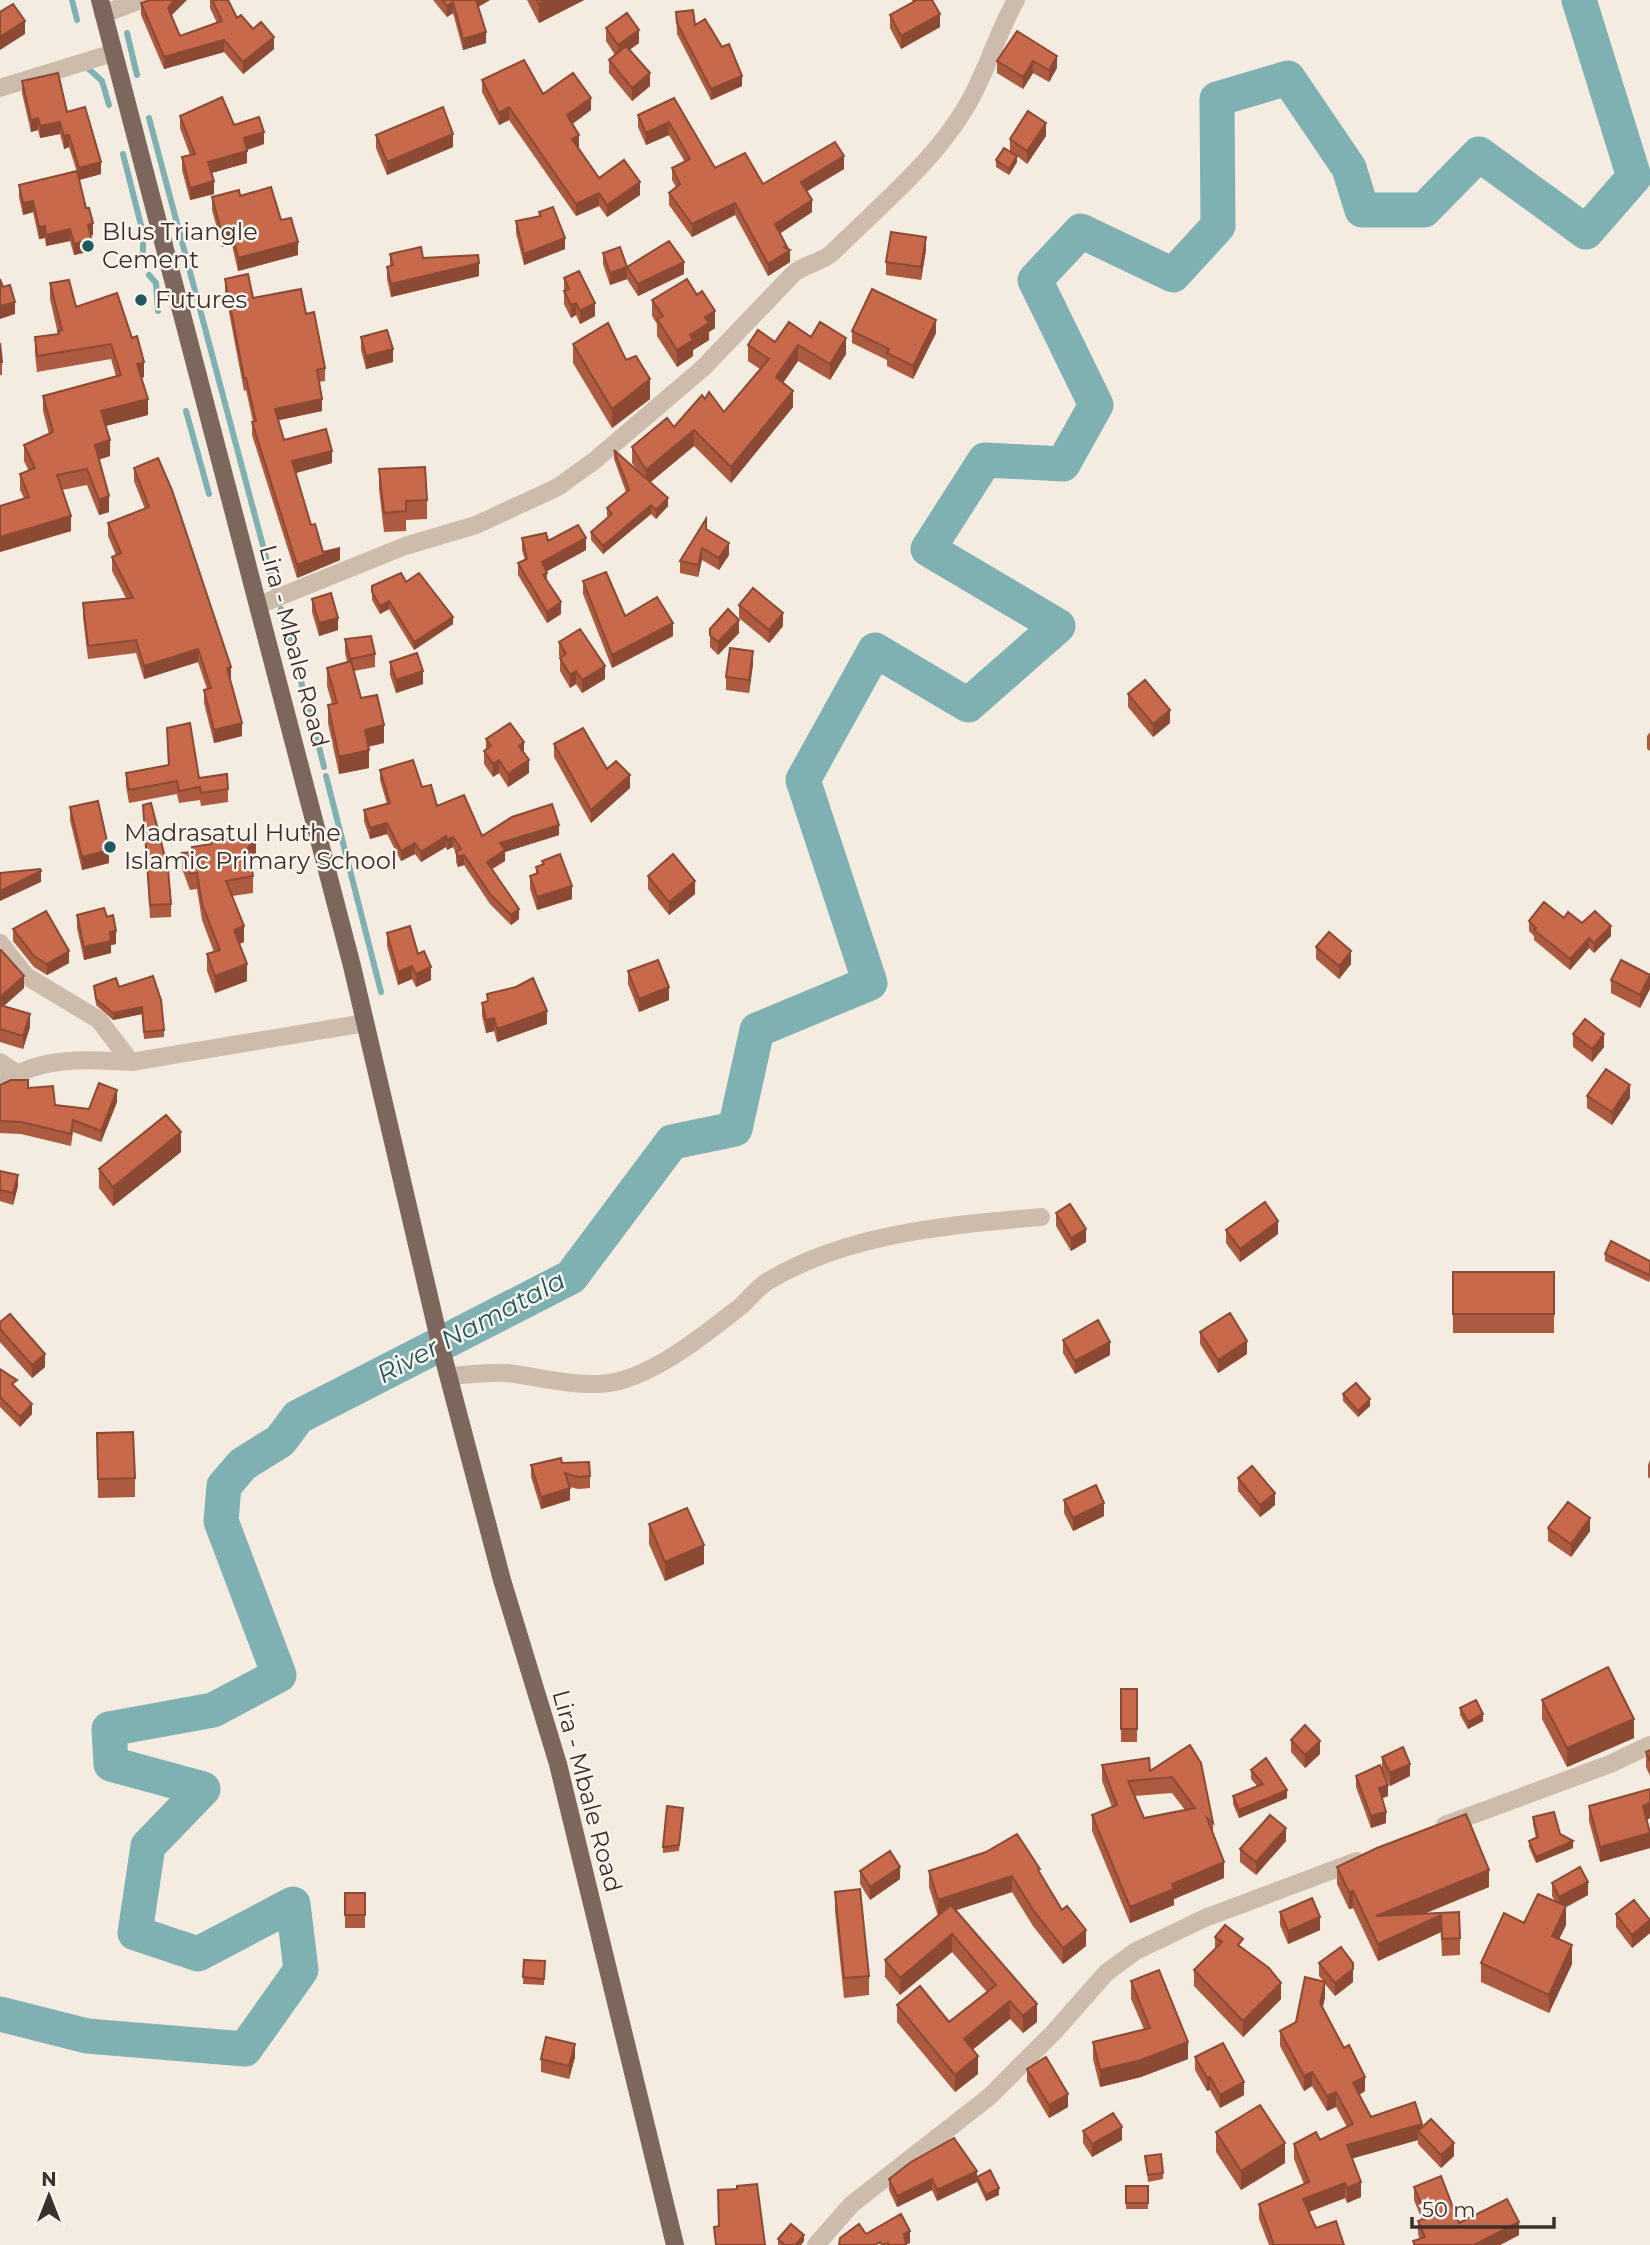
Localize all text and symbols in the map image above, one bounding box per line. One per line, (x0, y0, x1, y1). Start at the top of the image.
place label: Blus Triangle Cement (102, 217, 258, 274)
marker: Blus Triangle Cement (80, 238, 96, 254)
place label: Futures (155, 285, 247, 314)
marker: Futures (133, 292, 149, 308)
street label: Lira - Mbale Road (254, 541, 335, 750)
place label: Madrasatul Huthe Islamic Primary School (124, 818, 397, 875)
marker: Madrasatul Huthe Islamic Primary School (102, 839, 118, 855)
water label: River Namatala (371, 1264, 571, 1390)
street label: Lira - Mbale Road (547, 1686, 628, 1895)
north arrow (14, 2161, 84, 2231)
text: N (41, 2168, 57, 2191)
scale bar (1412, 2186, 1554, 2230)
text: 50 m (1422, 2197, 1476, 2222)

